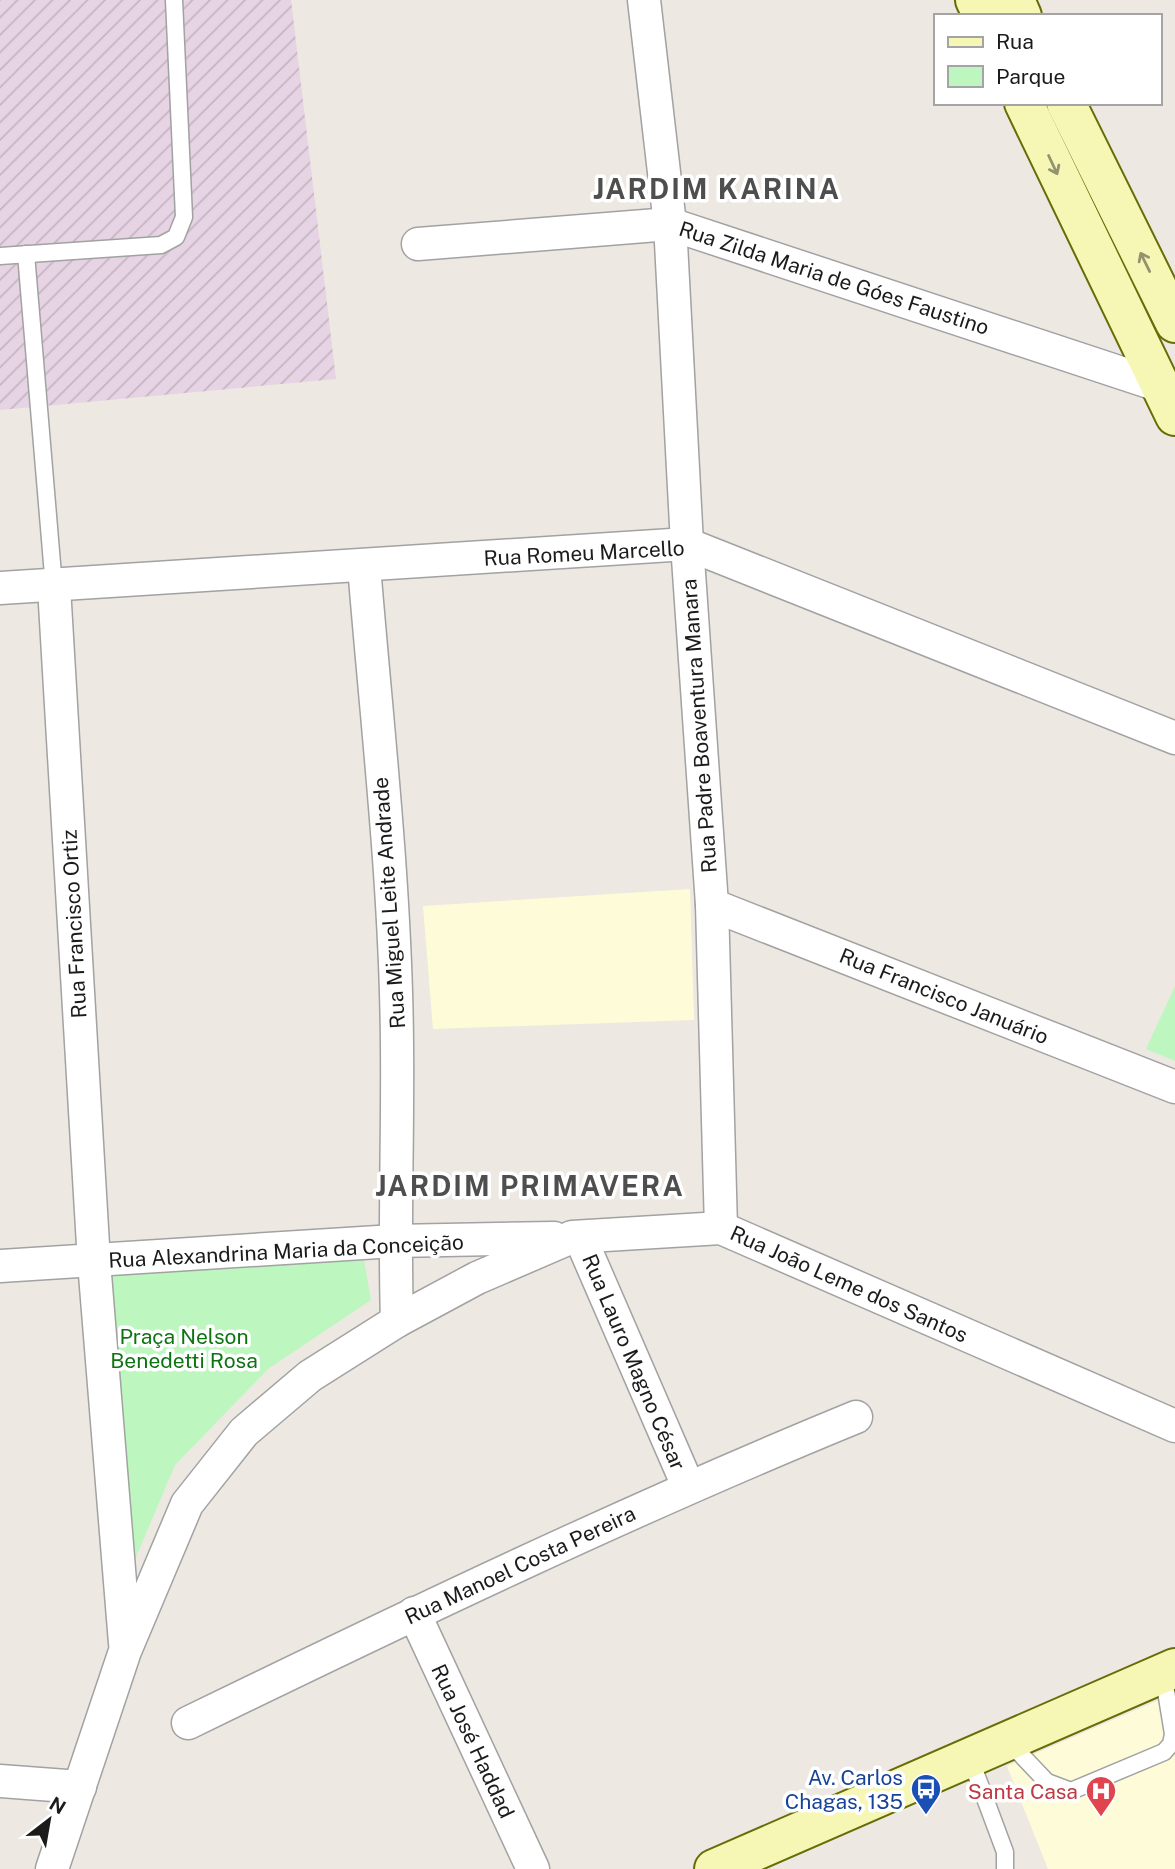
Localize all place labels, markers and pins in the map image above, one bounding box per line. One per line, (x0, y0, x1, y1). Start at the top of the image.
place label: Av. Carlos Chagas, 135 (785, 1765, 903, 1814)
bus stop icon: Av. Carlos Chagas, 135 (909, 1772, 943, 1816)
hospital icon: Santa Casa (1084, 1774, 1118, 1818)
place label: Santa Casa (968, 1779, 1078, 1804)

